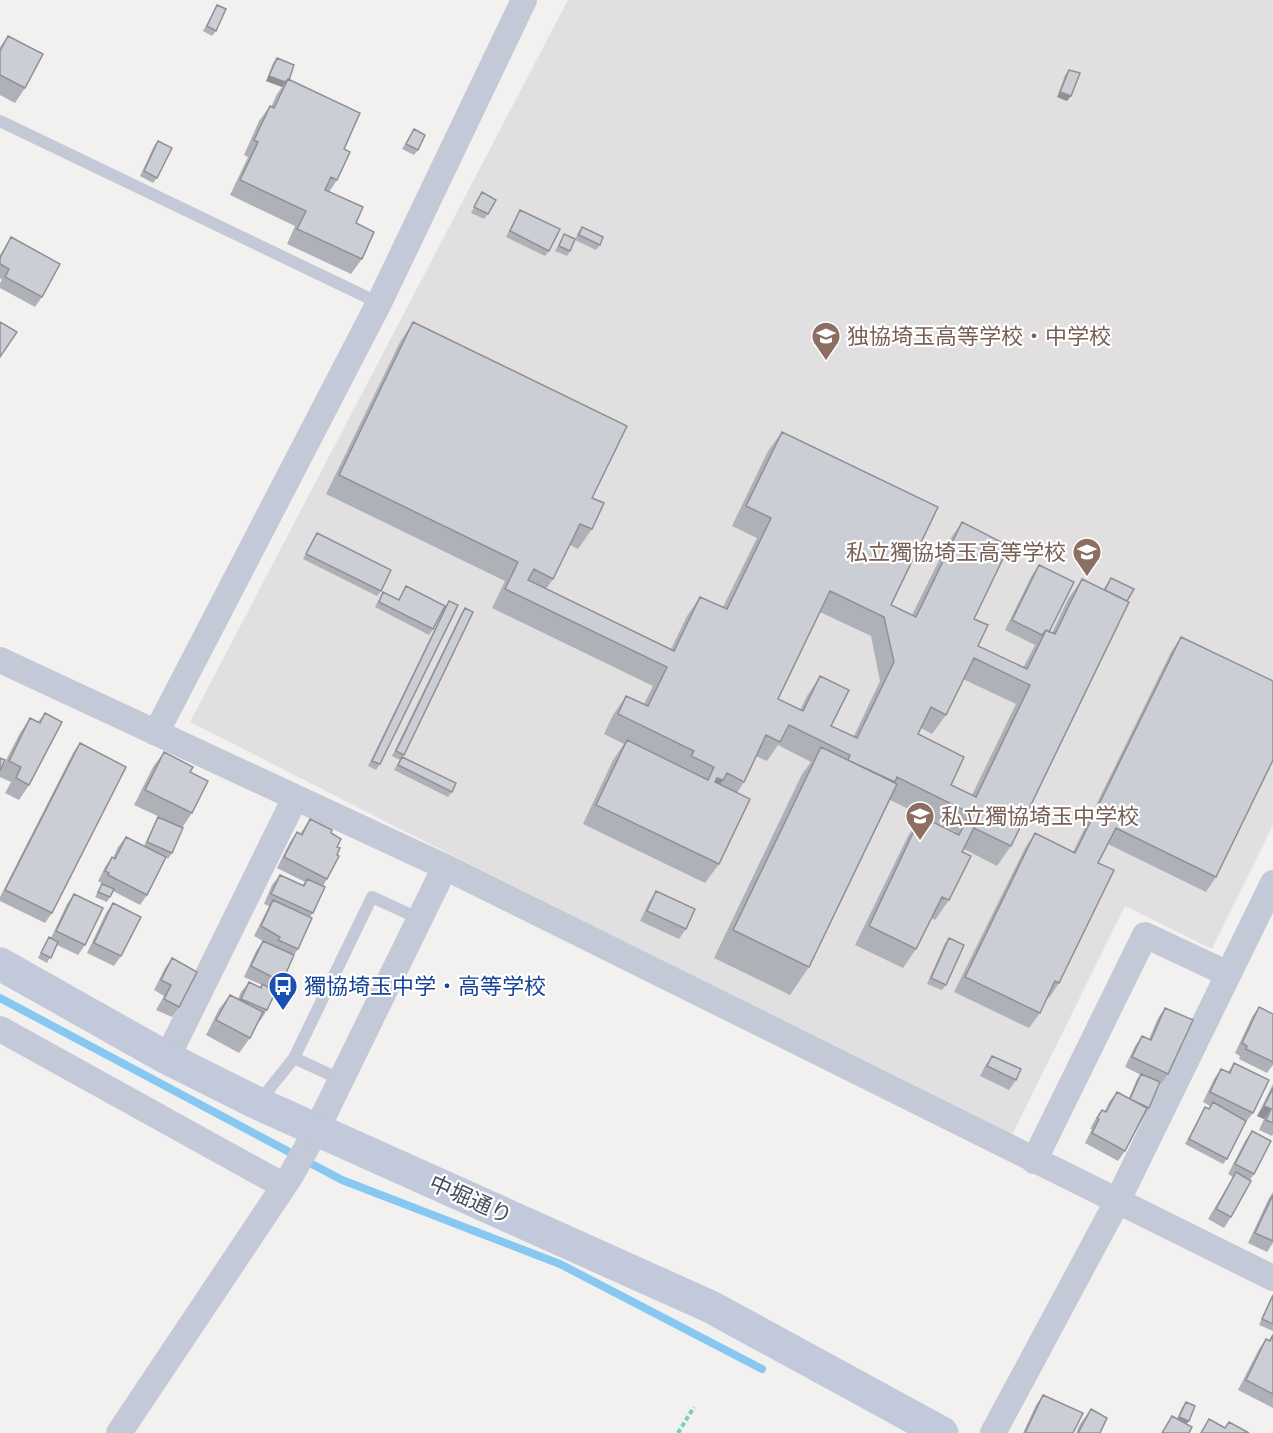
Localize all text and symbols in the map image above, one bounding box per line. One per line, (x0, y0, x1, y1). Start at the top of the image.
school or university icon: 独協埼玉高等学校・中学校 (810, 320, 842, 362)
place label: 独協埼玉高等学校・中学校 (847, 322, 1111, 350)
school or university icon: 私立獨協埼玉高等学校 (1071, 536, 1103, 578)
place label: 私立獨協埼玉高等学校 (846, 538, 1066, 566)
school or university icon: 私立獨協埼玉中学校 (904, 800, 936, 842)
place label: 私立獨協埼玉中学校 (941, 802, 1139, 830)
bus stop icon: 獨協埼玉中学・高等学校 (267, 970, 299, 1012)
place label: 獨協埼玉中学・高等学校 (304, 972, 546, 1000)
street label: 中堀通り (425, 1168, 517, 1230)

